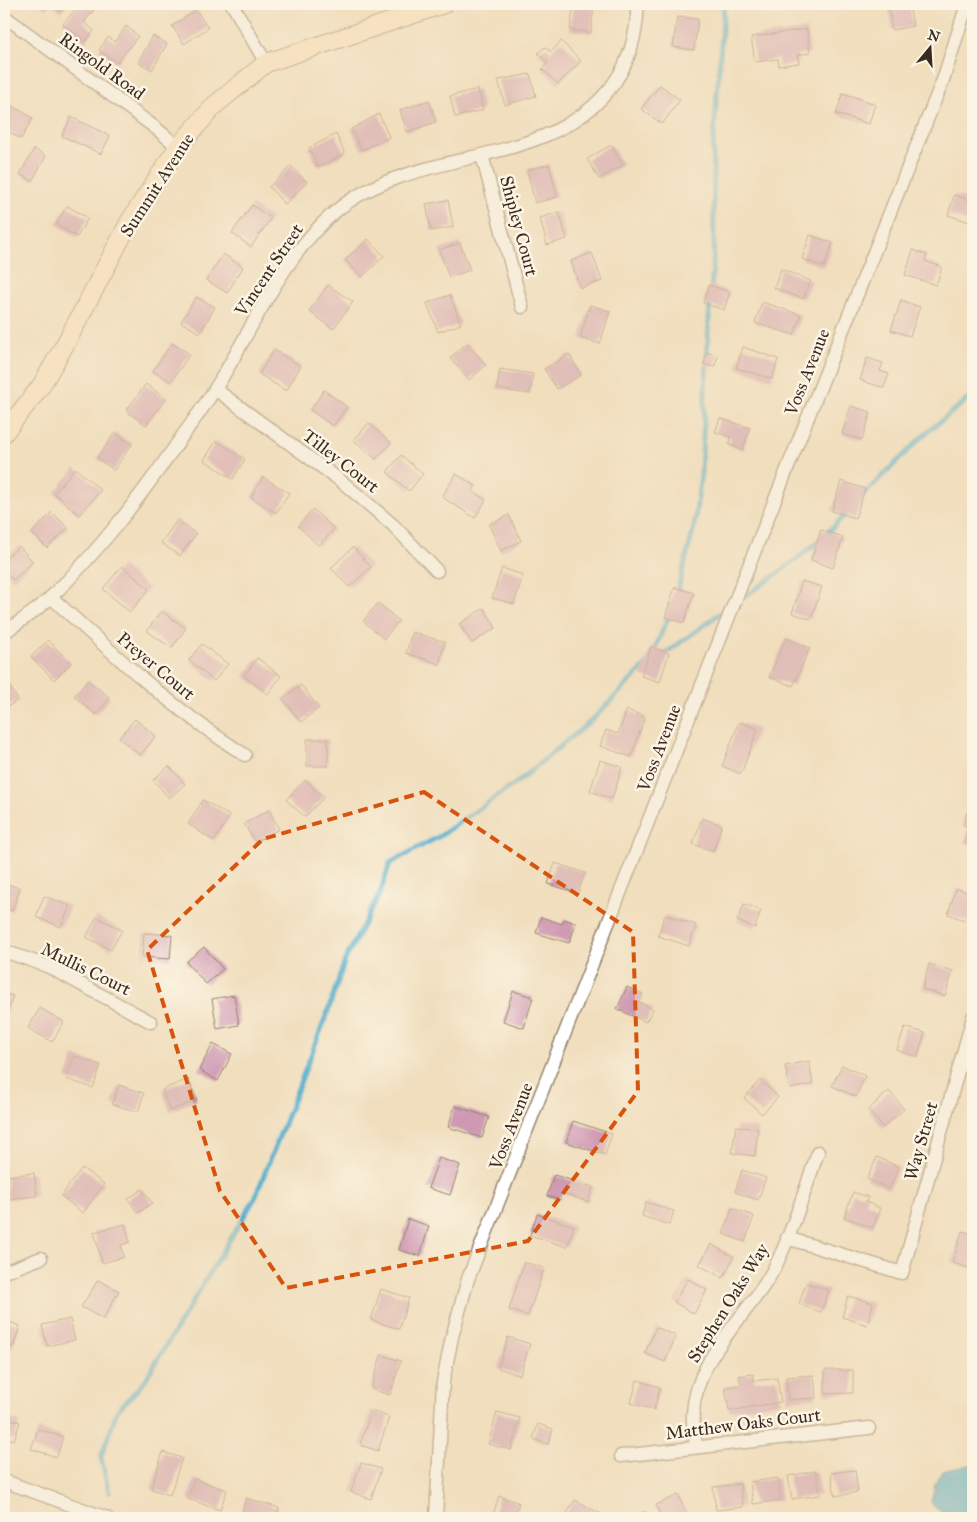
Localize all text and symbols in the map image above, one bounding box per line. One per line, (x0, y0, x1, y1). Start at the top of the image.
north arrow (904, 22, 954, 72)
text: N (926, 26, 942, 46)
street label: Ringold Road (54, 27, 149, 105)
street label: Summit Avenue (115, 129, 199, 241)
street label: Shipley Court (495, 173, 543, 279)
street label: Vincent Street (229, 219, 308, 321)
street label: Voss Avenue (779, 325, 834, 419)
street label: Tilley Court (298, 424, 384, 498)
street label: Preyer Court (113, 627, 200, 705)
street label: Voss Avenue (632, 701, 686, 796)
street label: Mullis Court (37, 938, 135, 1000)
street label: Voss Avenue (484, 1079, 538, 1174)
street label: Way Street (899, 1099, 943, 1183)
street label: Stephen Oaks Way (683, 1239, 774, 1367)
street label: Matthew Oaks Court (664, 1403, 823, 1444)

